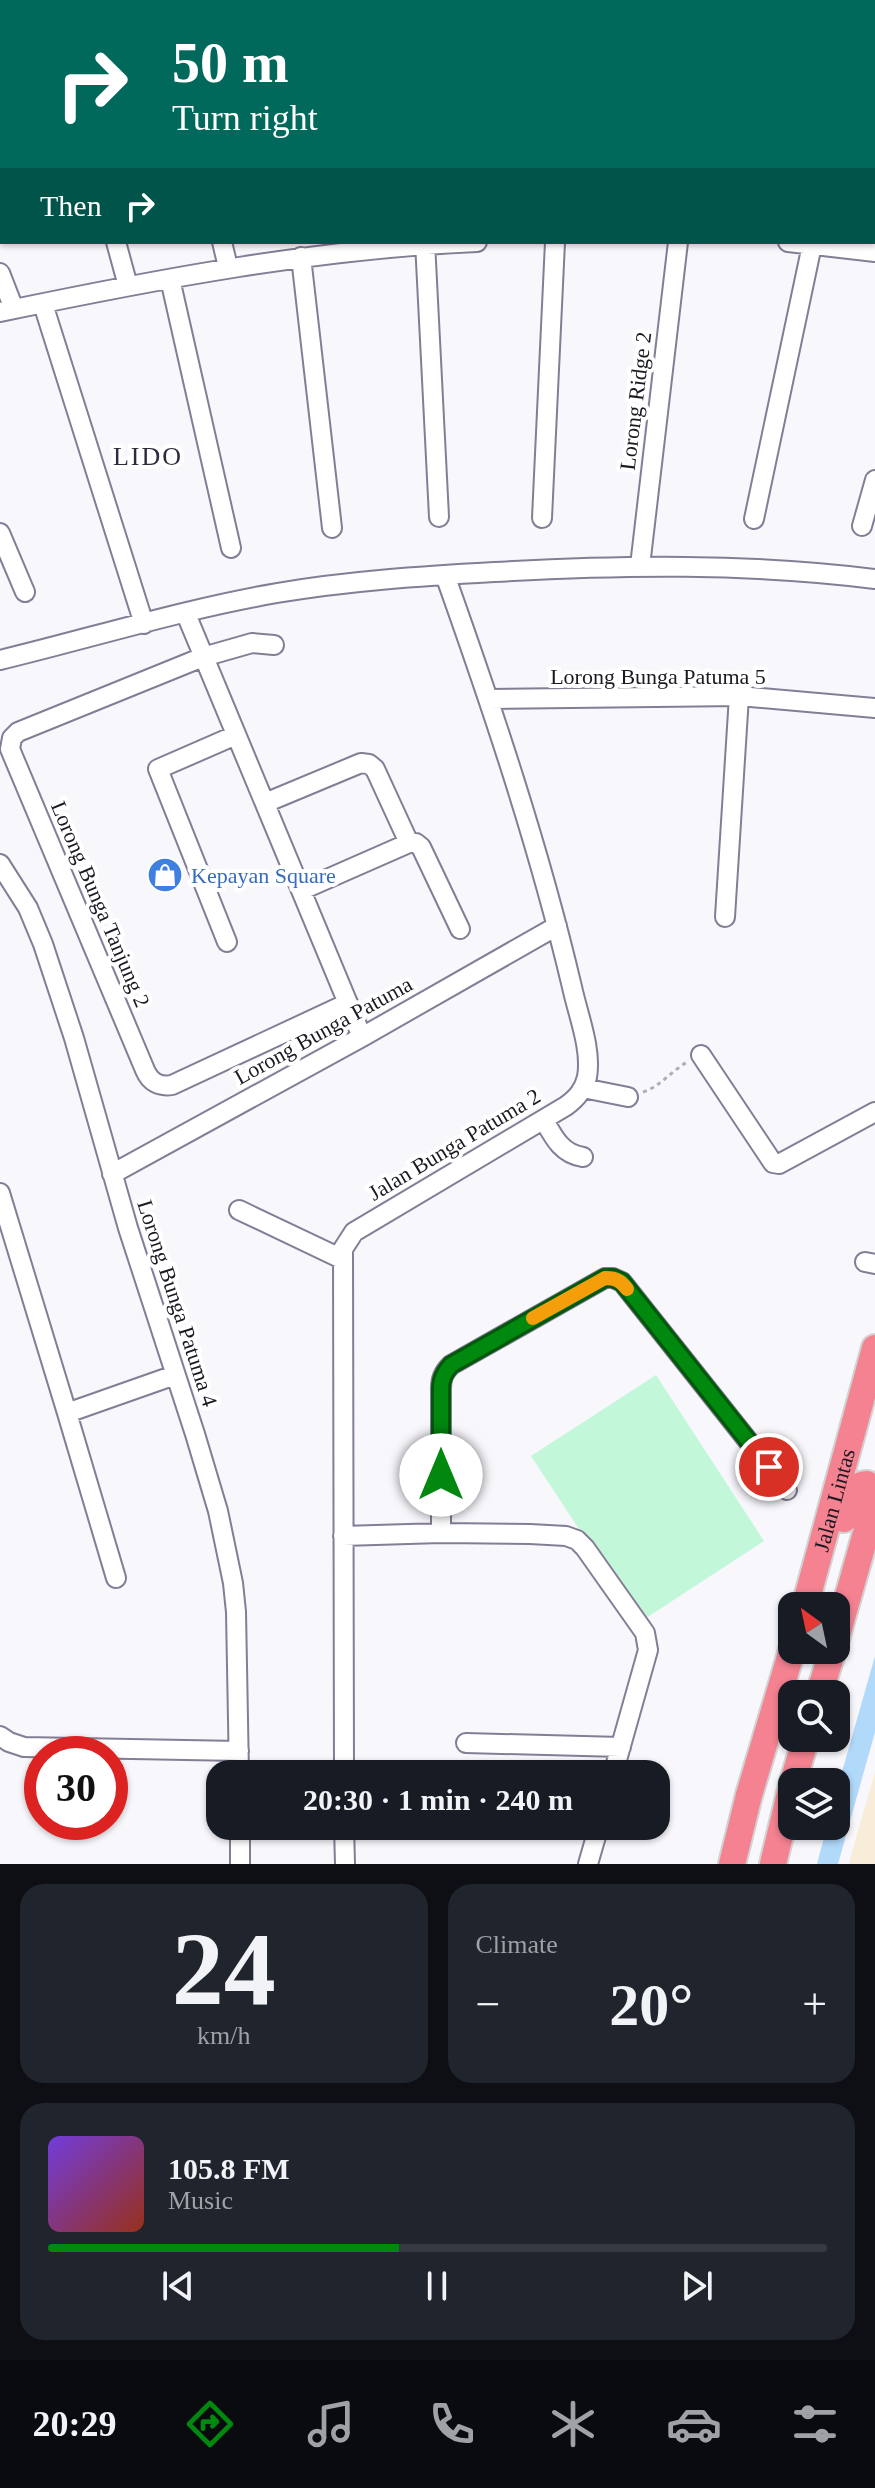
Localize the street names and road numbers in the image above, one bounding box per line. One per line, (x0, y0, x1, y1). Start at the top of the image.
street label: Lorong Ridge 2 (615, 330, 656, 472)
street label: Lorong Bunga Patuma 5 (550, 664, 766, 689)
street label: Lorong Bunga Tanjung 2 (46, 798, 155, 1011)
street label: Lorong Bunga Patuma (230, 971, 417, 1090)
street label: Jalan Bunga Patuma 2 (364, 1083, 545, 1206)
street label: Lorong Bunga Patuma 4 (132, 1197, 223, 1410)
street label: Jalan Lintas (808, 1446, 860, 1554)

